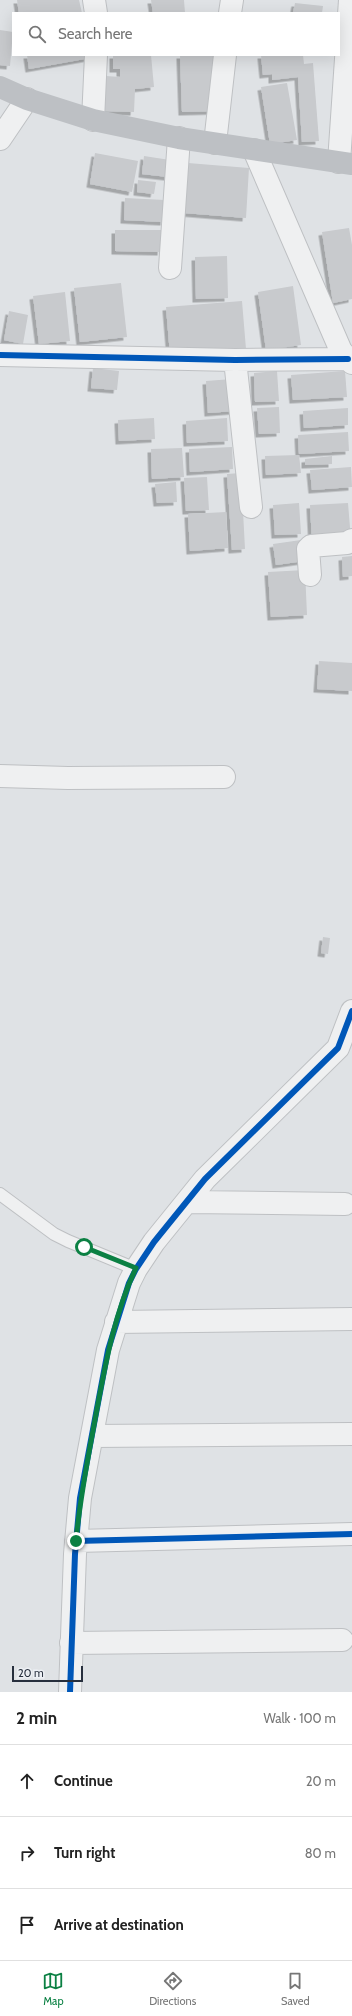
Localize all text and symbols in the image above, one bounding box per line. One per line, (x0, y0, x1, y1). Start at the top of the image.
search box (12, 12, 340, 56)
icon: search (26, 23, 48, 45)
text: Search here (58, 25, 133, 43)
route start (75, 1238, 93, 1256)
route end (67, 1532, 85, 1550)
scale bar (12, 1664, 83, 1683)
text: 20 m (18, 1666, 44, 1680)
text: 2 min (16, 1708, 57, 1728)
text: Walk · 100 m (263, 1710, 336, 1726)
icon: ahead (16, 1770, 38, 1792)
text: Continue (54, 1772, 113, 1790)
text: 20 m (306, 1773, 336, 1789)
icon: right (16, 1842, 38, 1864)
text: Turn right (54, 1844, 115, 1862)
text: 80 m (305, 1845, 336, 1861)
icon: arrive (16, 1914, 38, 1936)
text: Arrive at destination (54, 1916, 184, 1934)
tab: Map (42, 1970, 64, 2008)
tab: Directions (149, 1970, 196, 2008)
tab: Saved (281, 1970, 310, 2008)

